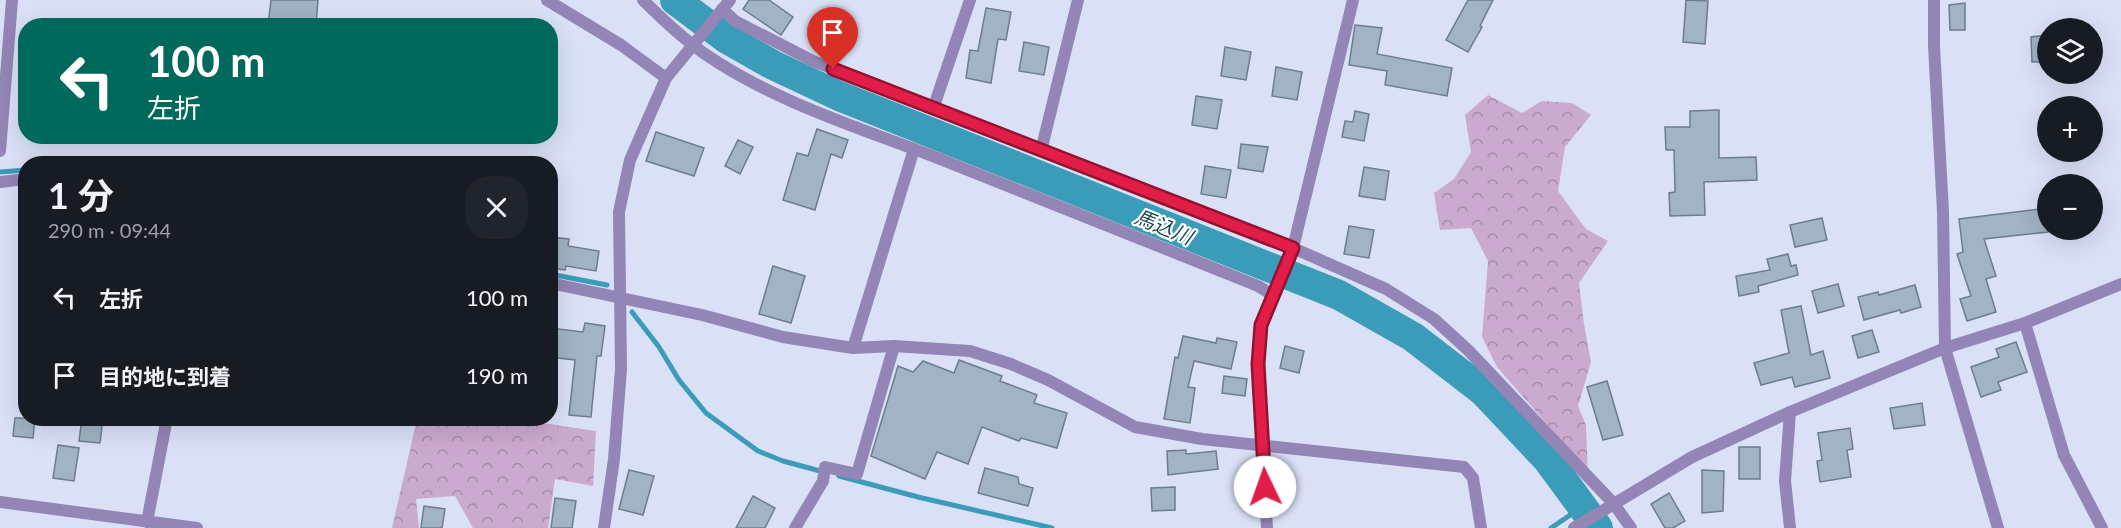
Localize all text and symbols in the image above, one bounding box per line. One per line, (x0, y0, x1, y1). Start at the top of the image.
pin (807, 7, 858, 69)
icon: arrive (816, 16, 849, 49)
map controls (2037, 18, 2103, 240)
button: layers (2037, 18, 2103, 84)
text: 100 m (147, 36, 265, 86)
icon: left (48, 42, 126, 120)
text: 左折 (147, 91, 201, 124)
button: + (2037, 96, 2103, 162)
text: 1 分 (48, 173, 114, 217)
button: − (2037, 174, 2103, 240)
button: close (465, 176, 528, 239)
water label: 馬込川 (1132, 204, 1198, 249)
text: 290 m · 09:44 (48, 218, 171, 242)
icon: left (48, 281, 81, 314)
text: 100 m (466, 284, 528, 311)
text: 左折 (99, 285, 143, 312)
icon: arrive (48, 359, 81, 392)
text: 190 m (466, 362, 528, 389)
text: 目的地に到着 (99, 363, 231, 390)
position arrow (1233, 455, 1297, 519)

